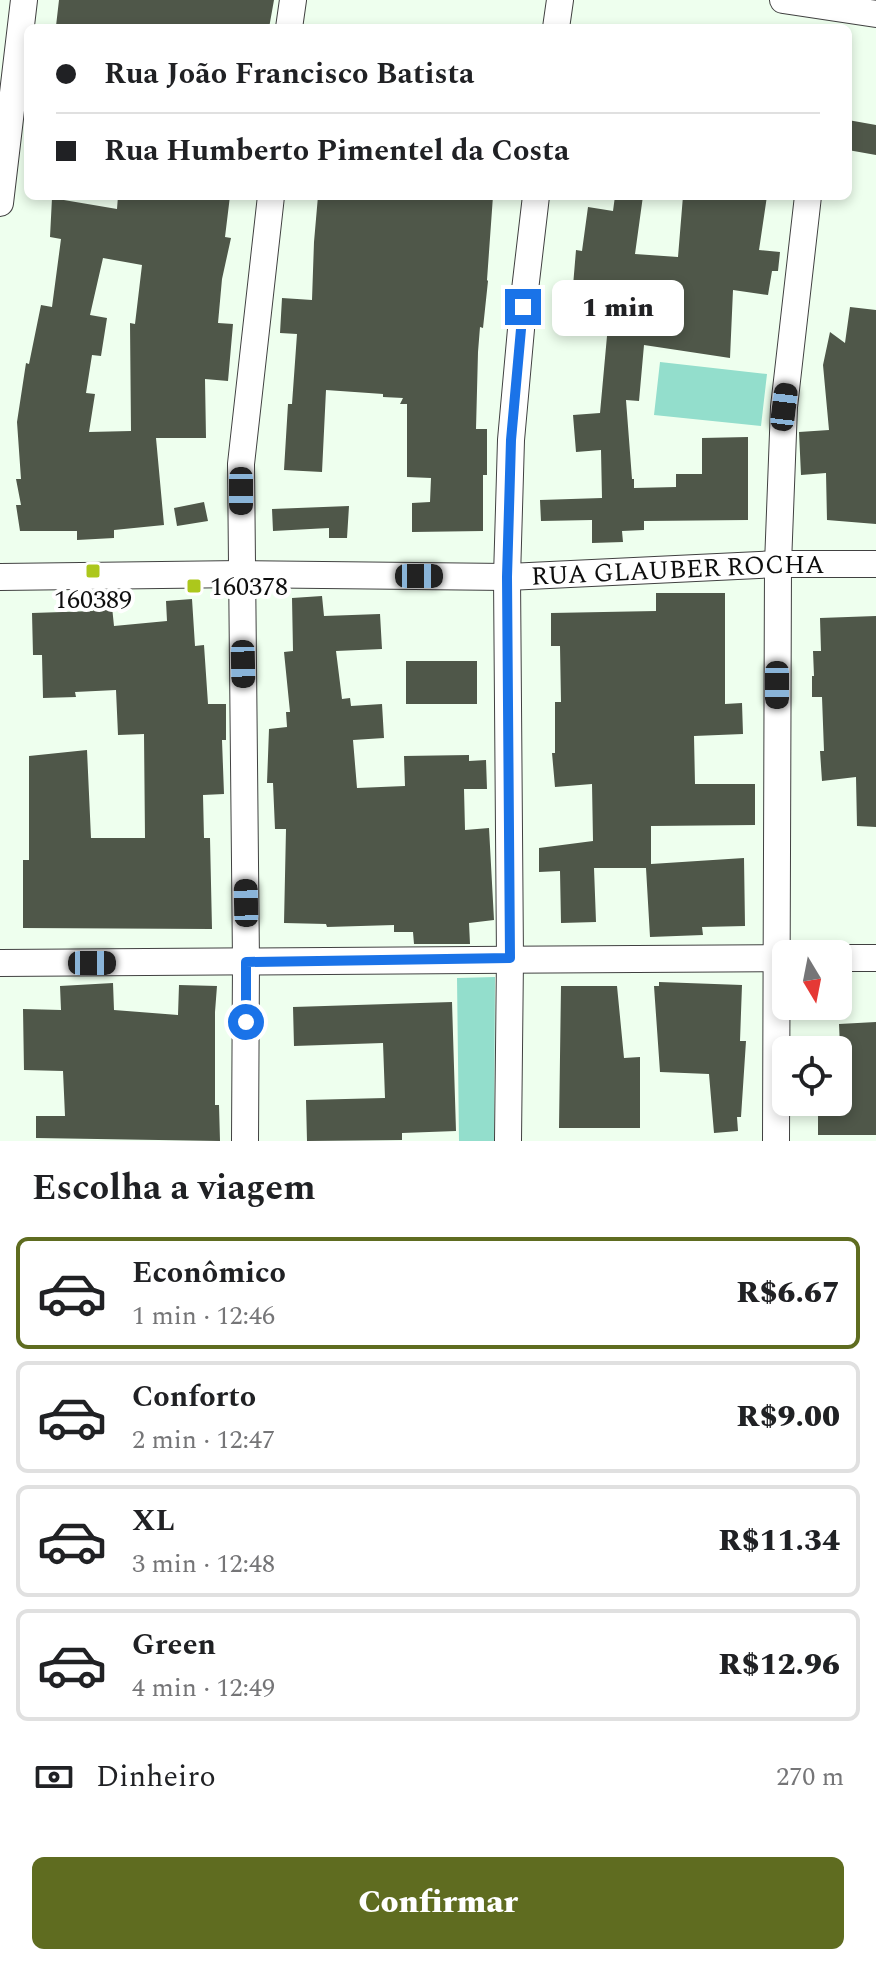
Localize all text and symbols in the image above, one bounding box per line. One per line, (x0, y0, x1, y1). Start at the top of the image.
text: Rua João Francisco Batista (104, 51, 475, 97)
text: Rua Humberto Pimentel da Costa (104, 128, 569, 174)
callout: 1 min (551, 279, 683, 335)
text: 1 min (582, 288, 654, 328)
route end (505, 289, 541, 325)
car (769, 382, 799, 432)
car (229, 467, 253, 515)
street label: RUA GLAUBER ROCHA (530, 545, 825, 597)
marker: 160389 (84, 562, 102, 580)
car (395, 564, 443, 588)
place label: 160378 (210, 567, 288, 607)
marker: 160378 (185, 577, 203, 595)
place label: 160389 (54, 580, 132, 620)
car (231, 640, 255, 688)
car (765, 661, 789, 709)
car (234, 879, 258, 927)
north arrow (772, 940, 852, 1020)
map controls (772, 940, 852, 1116)
car (68, 951, 116, 975)
route start (228, 1004, 264, 1040)
button: locate (772, 1036, 852, 1116)
text: Escolha a viagem (32, 1161, 316, 1216)
text: Econômico (132, 1250, 286, 1296)
icon: car (36, 1257, 108, 1329)
text: R$6.67 (737, 1270, 840, 1316)
text: 1 min · 12:46 (132, 1296, 275, 1336)
text: Conforto (132, 1374, 256, 1420)
icon: car (36, 1381, 108, 1453)
text: R$9.00 (737, 1394, 840, 1440)
text: 2 min · 12:47 (132, 1420, 275, 1460)
text: XL (132, 1498, 175, 1544)
icon: car (36, 1505, 108, 1577)
text: R$11.34 (719, 1518, 840, 1564)
text: 3 min · 12:48 (132, 1544, 275, 1584)
text: Green (132, 1622, 216, 1668)
icon: car (36, 1629, 108, 1701)
text: R$12.96 (719, 1642, 840, 1688)
text: 4 min · 12:49 (132, 1668, 275, 1708)
text: Dinheiro (96, 1754, 216, 1800)
icon: cash (32, 1755, 76, 1799)
text: 270 m (776, 1757, 844, 1797)
button: Confirmar (32, 1857, 844, 1949)

